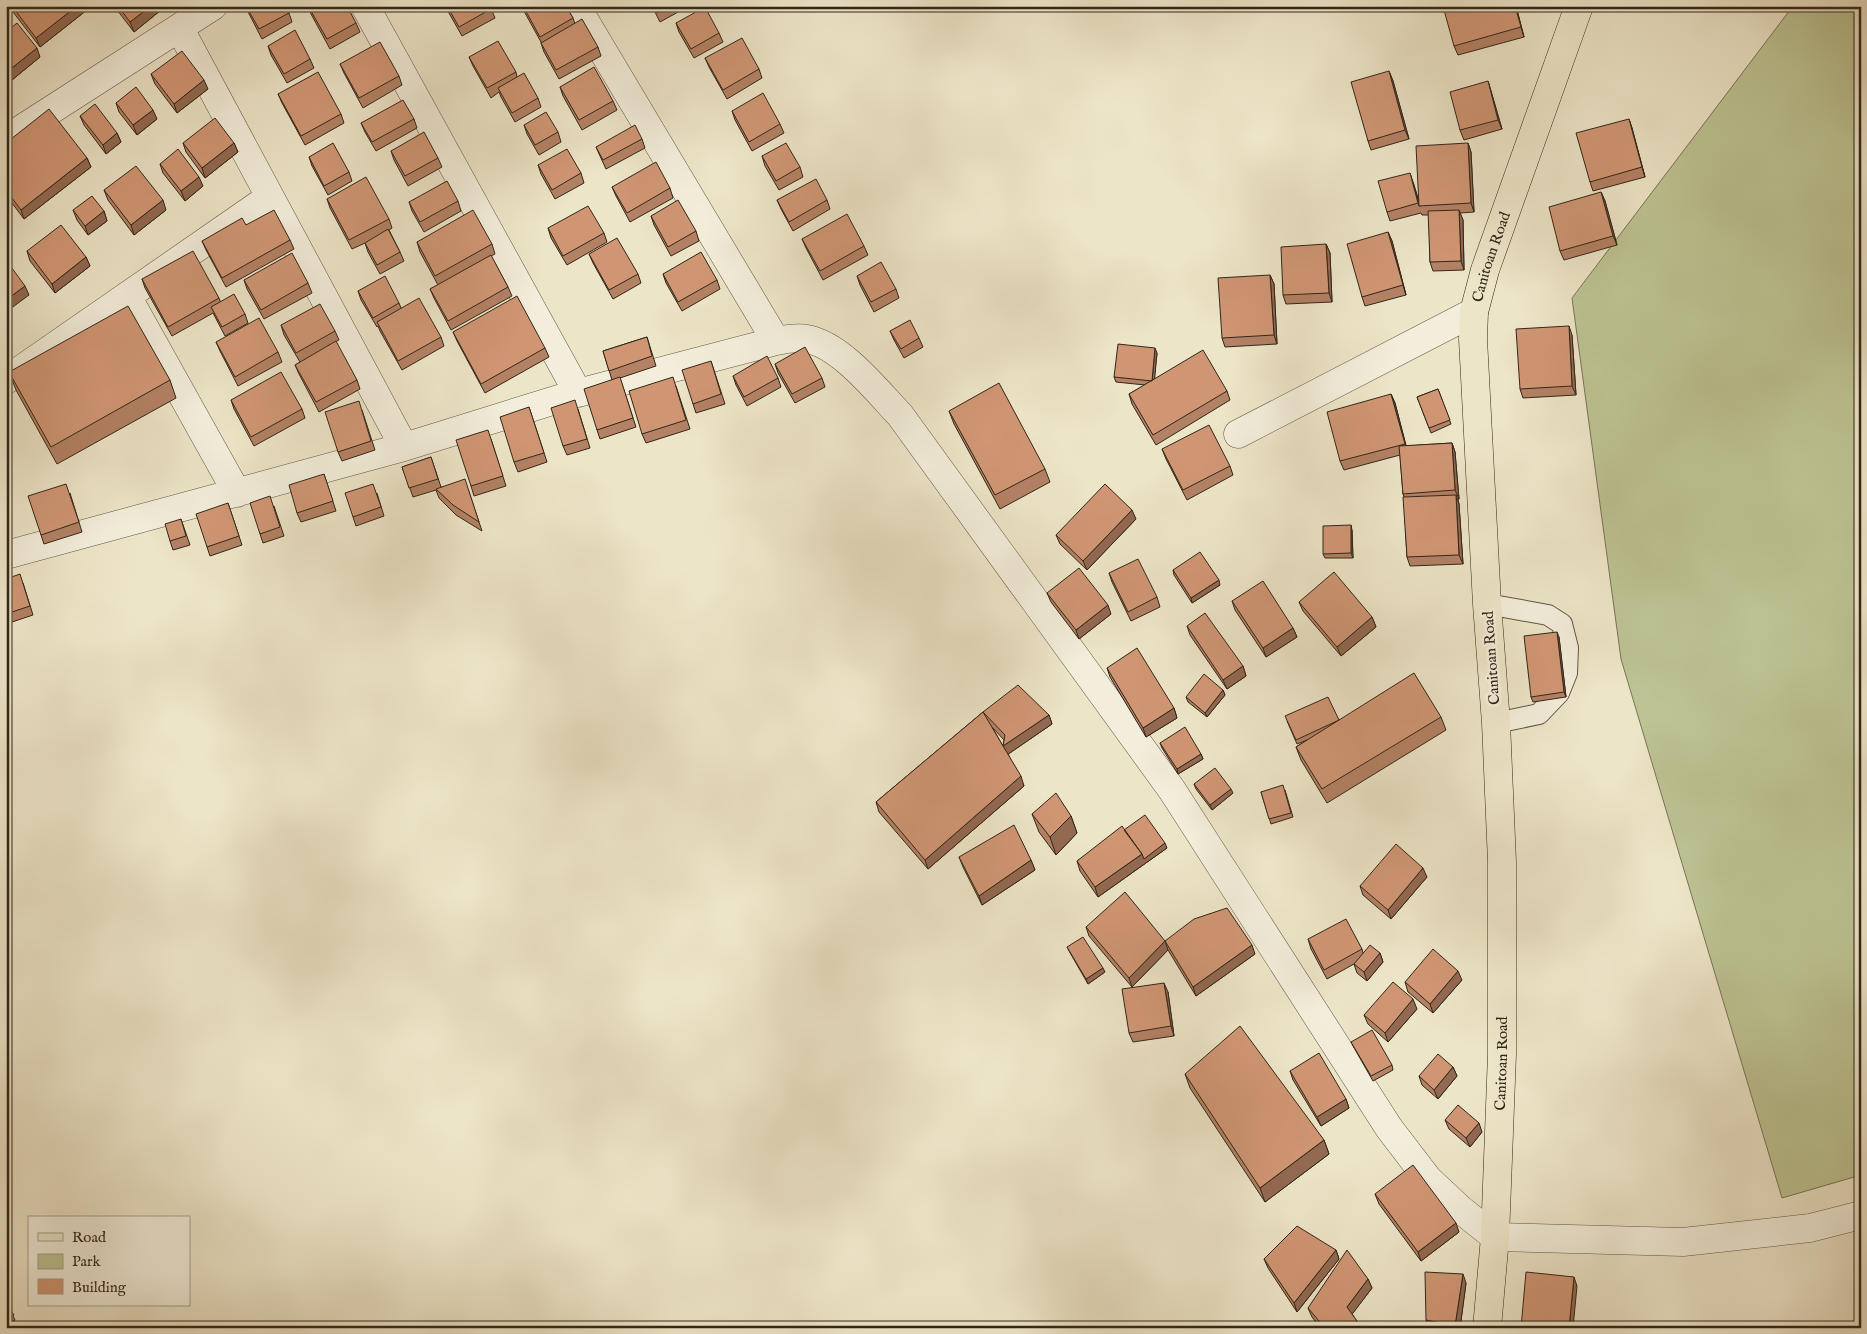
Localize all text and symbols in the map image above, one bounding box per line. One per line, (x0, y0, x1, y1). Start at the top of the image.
street label: Canitoan Road (1468, 208, 1515, 304)
street label: Canitoan Road (1479, 609, 1504, 706)
street label: Canitoan Road (1491, 1015, 1512, 1111)
legend (28, 1216, 190, 1306)
text: Road (72, 1228, 107, 1247)
text: Park (72, 1252, 102, 1271)
text: Building (72, 1278, 127, 1297)

